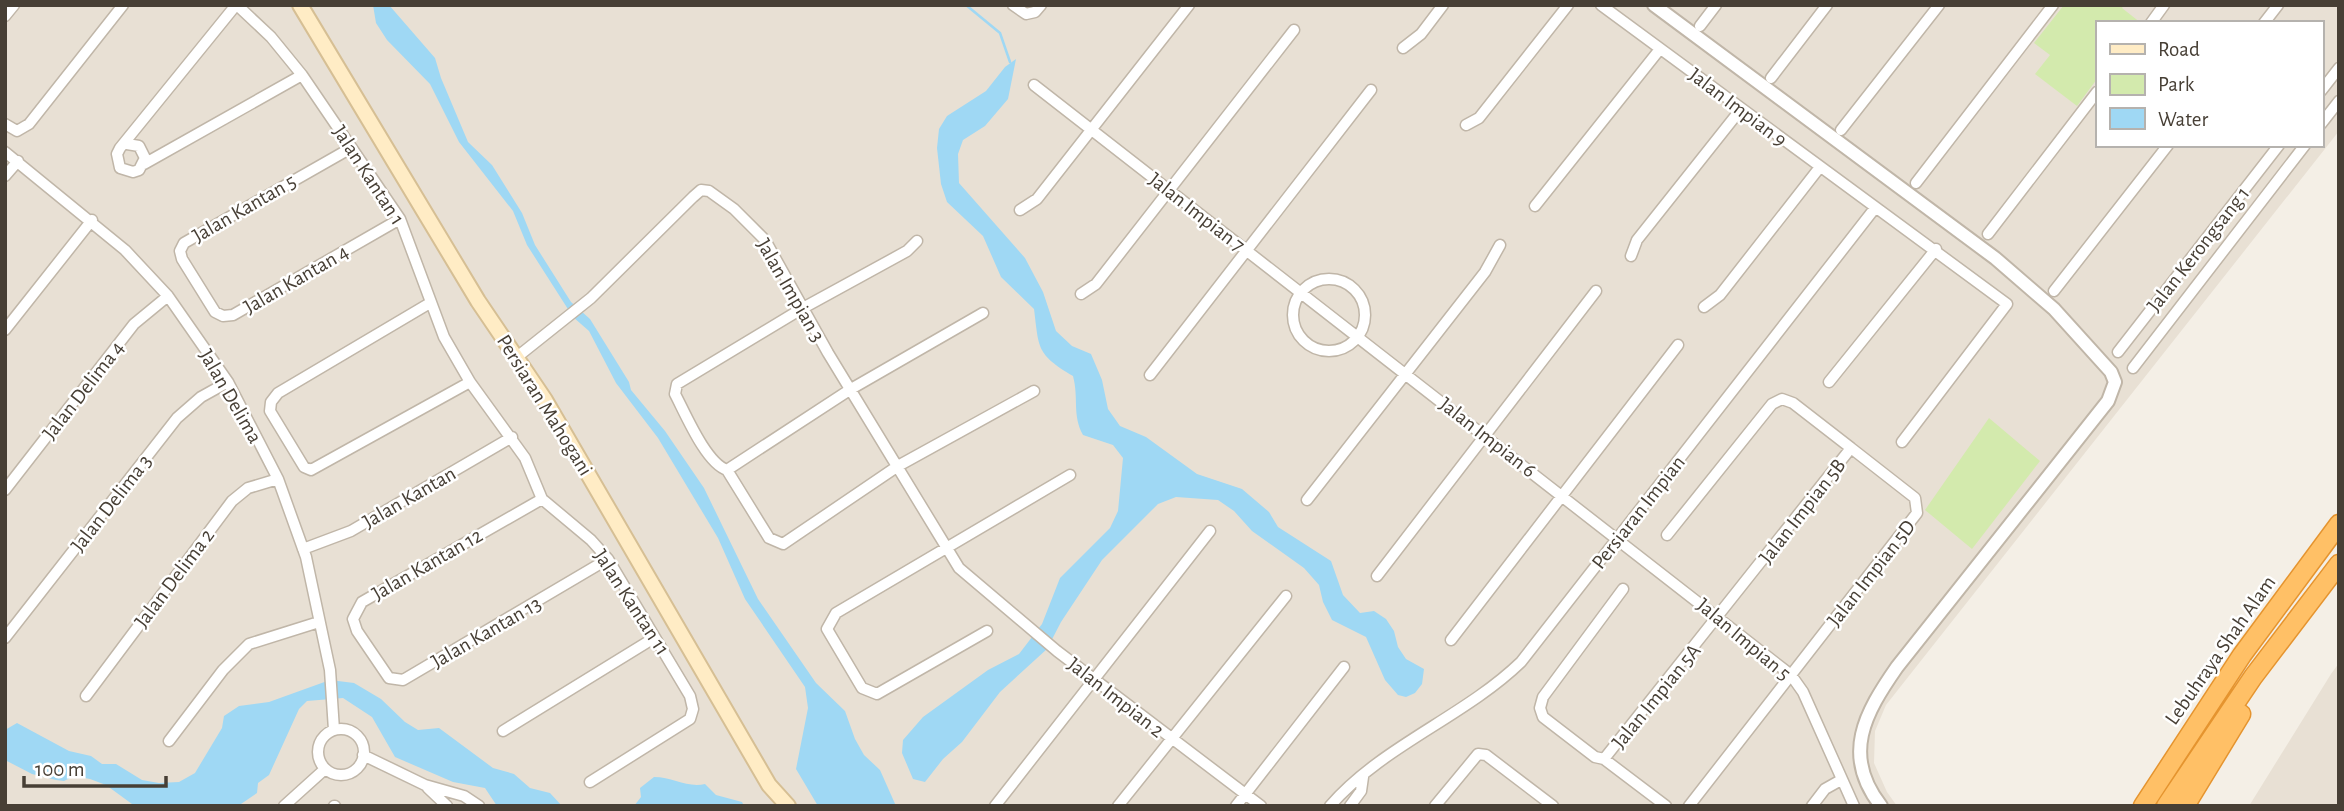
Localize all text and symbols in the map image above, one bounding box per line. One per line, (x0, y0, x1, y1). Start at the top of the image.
legend (2096, 21, 2323, 147)
text: Road (2158, 39, 2200, 60)
street label: Jalan Impian 9 (1685, 64, 1791, 151)
text: Park (2158, 74, 2195, 95)
text: Water (2158, 109, 2208, 130)
street label: Jalan Kantan 1 (329, 122, 408, 229)
street label: Jalan Impian 7 (1145, 169, 1249, 256)
street label: Jalan Kantan 5 (189, 170, 300, 246)
street label: Jalan Kerongsang 1 (2143, 183, 2254, 316)
street label: Jalan Impian 3 (753, 235, 828, 345)
street label: Jalan Kantan 4 (240, 241, 352, 318)
street label: Persiaran Mahogani (493, 331, 596, 479)
street label: Jalan Delima 4 (39, 337, 128, 443)
street label: Jalan Delima (195, 346, 266, 447)
street label: Jalan Impian 6 (1435, 393, 1540, 482)
street label: Jalan Delima 3 (67, 451, 156, 556)
street label: Persiaran Impian (1588, 452, 1689, 573)
street label: Jalan Impian 5B (1755, 455, 1850, 568)
street label: Jalan Kantan (359, 462, 459, 532)
street label: Jalan Impian 5D (1823, 516, 1919, 631)
street label: Jalan Kantan 12 (368, 524, 486, 604)
street label: Jalan Delima 2 (131, 525, 218, 632)
street label: Jalan Kantan 11 (590, 546, 673, 659)
street label: Lebuhraya Shah Alam (2161, 572, 2280, 729)
street label: Jalan Kantan 13 (428, 593, 545, 672)
street label: Jalan Impian 5 (1693, 594, 1795, 684)
street label: Jalan Impian 5A (1608, 640, 1705, 752)
street label: Jalan Impian 2 (1063, 653, 1168, 741)
scale bar (24, 744, 166, 788)
text: 100 m (35, 759, 85, 780)

